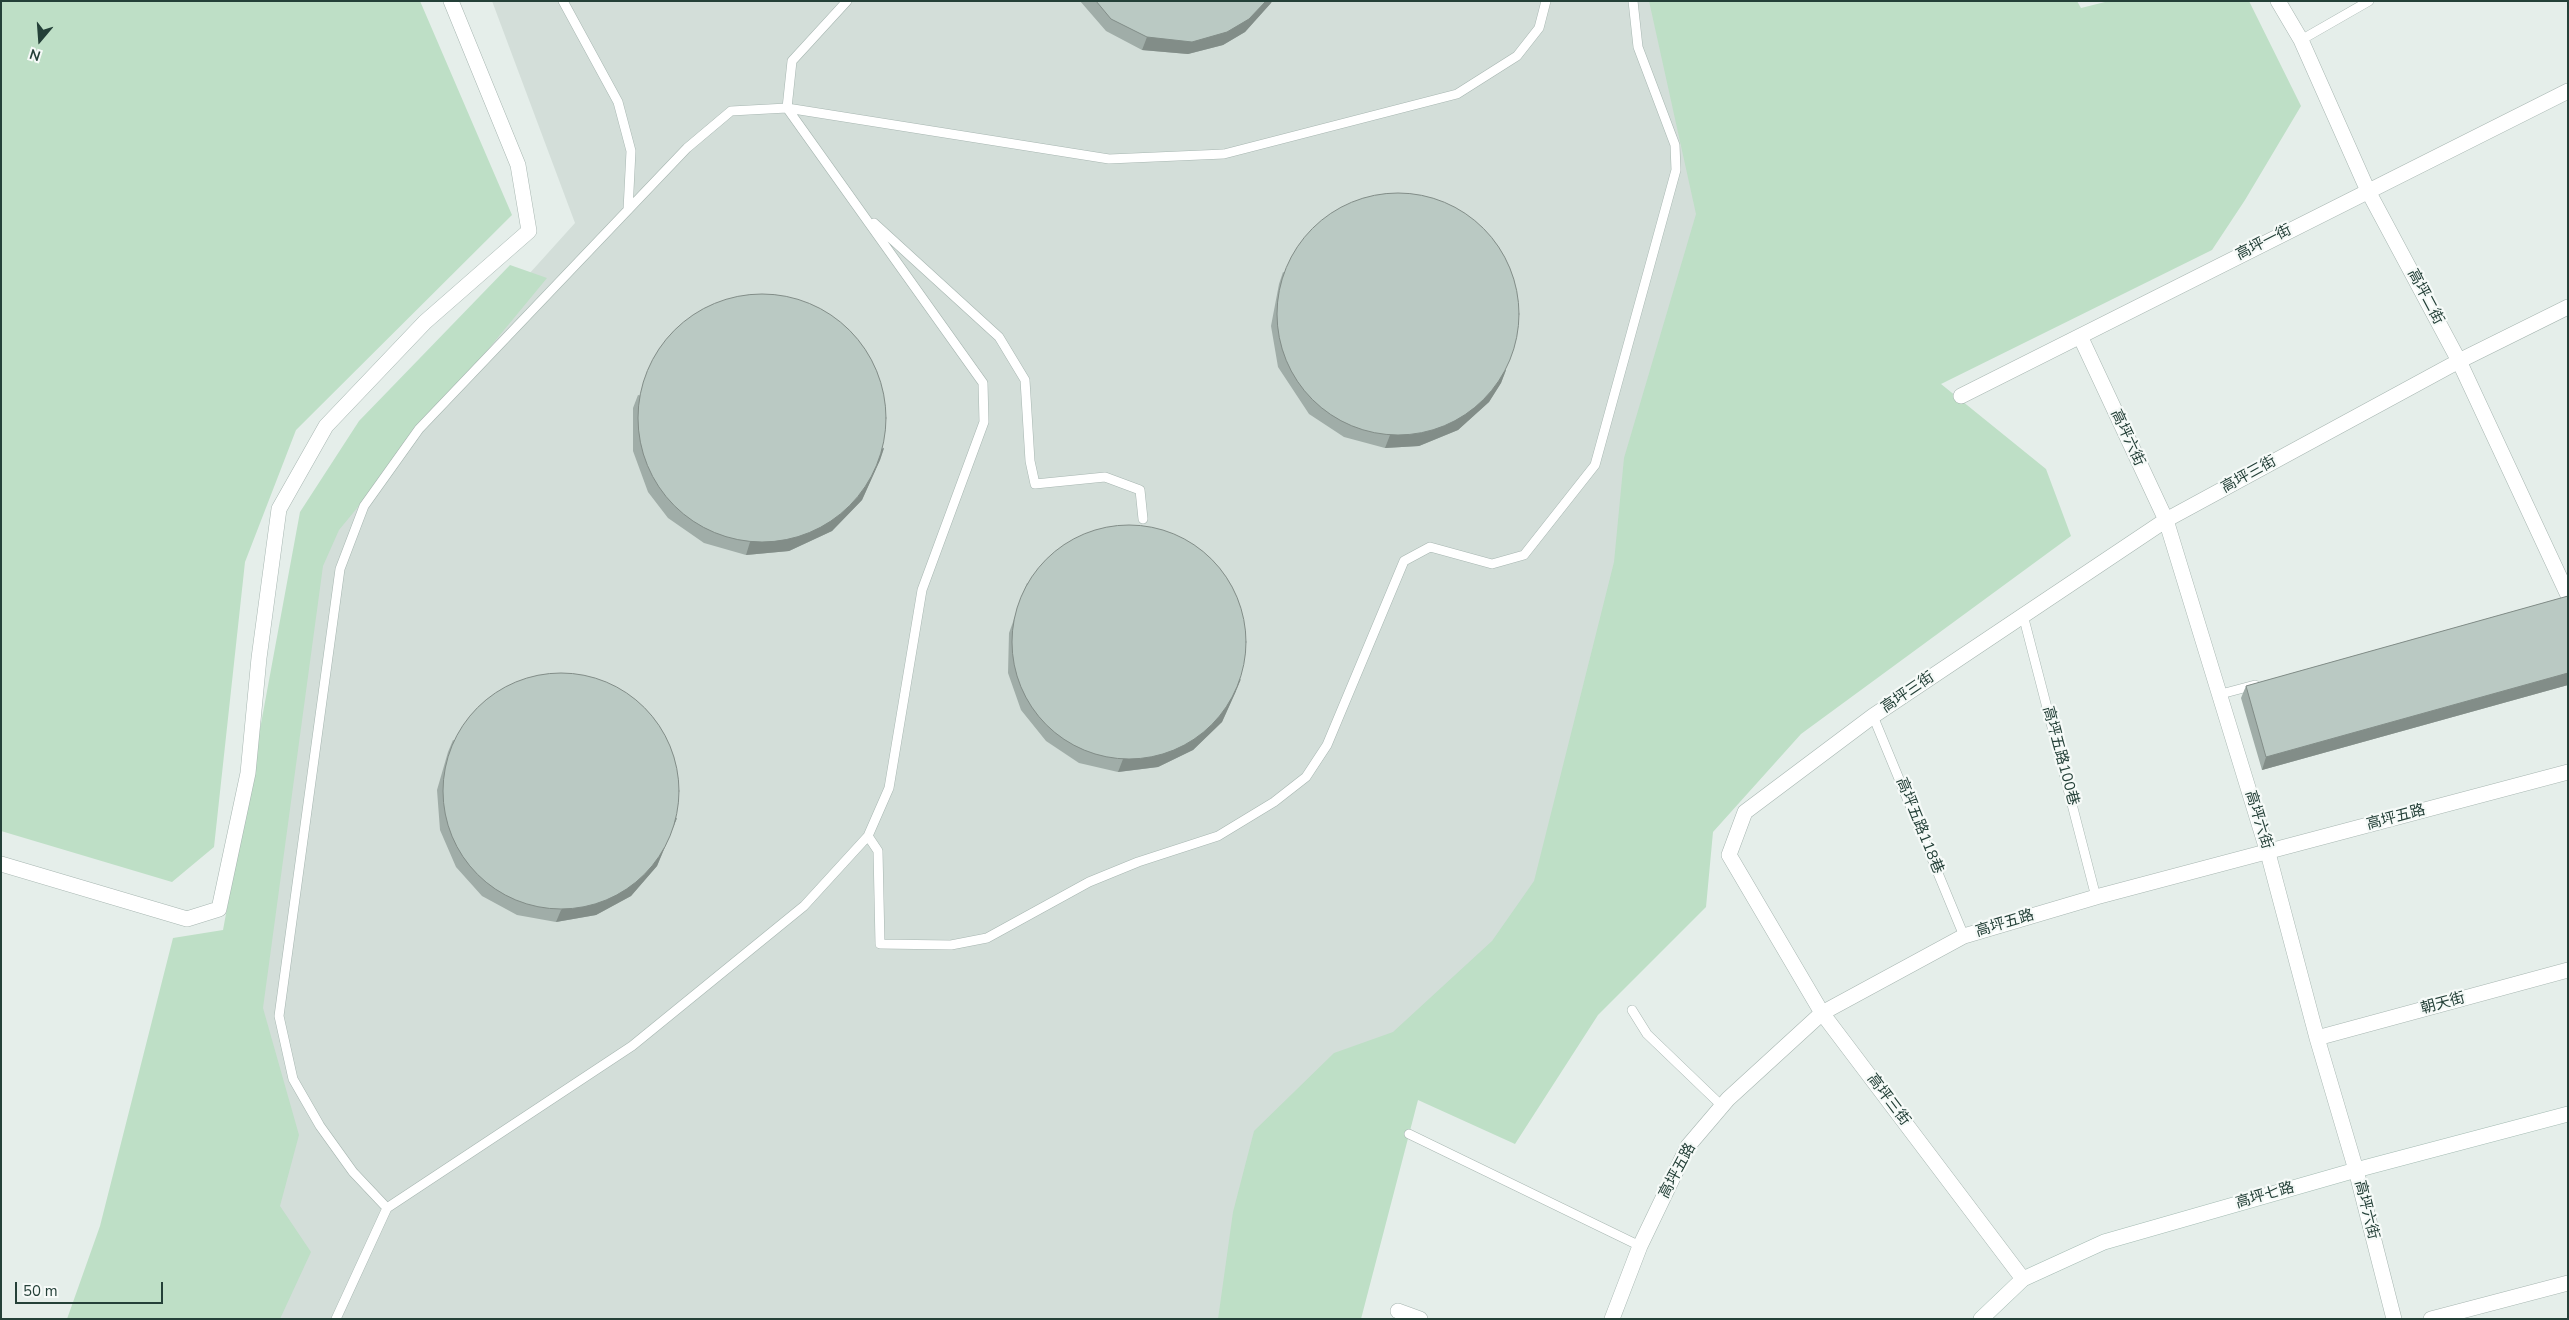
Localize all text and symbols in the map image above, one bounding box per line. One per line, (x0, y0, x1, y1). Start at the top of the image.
north arrow (15, 15, 65, 65)
text: N (27, 44, 43, 65)
street label: 高坪一街 (2233, 221, 2295, 265)
street label: 高坪二街 (2403, 266, 2447, 328)
street label: 高坪六街 (2106, 407, 2148, 469)
street label: 高坪三街 (2218, 453, 2280, 497)
street label: 高坪三街 (1878, 669, 1938, 717)
street label: 高坪五路100巷 (2038, 704, 2082, 808)
street label: 高坪五路118巷 (1892, 775, 1946, 877)
street label: 高坪六街 (2241, 789, 2275, 851)
street label: 高坪五路 (2365, 802, 2427, 834)
street label: 高坪五路 (1974, 907, 2036, 941)
street label: 朝天街 (2419, 989, 2467, 1019)
street label: 高坪三街 (1863, 1071, 1913, 1129)
street label: 高坪五路 (1656, 1140, 1700, 1202)
street label: 高坪七路 (2234, 1179, 2296, 1213)
street label: 高坪六街 (2350, 1179, 2382, 1241)
scale bar (18, 1272, 165, 1304)
text: 50 m (23, 1281, 58, 1301)

